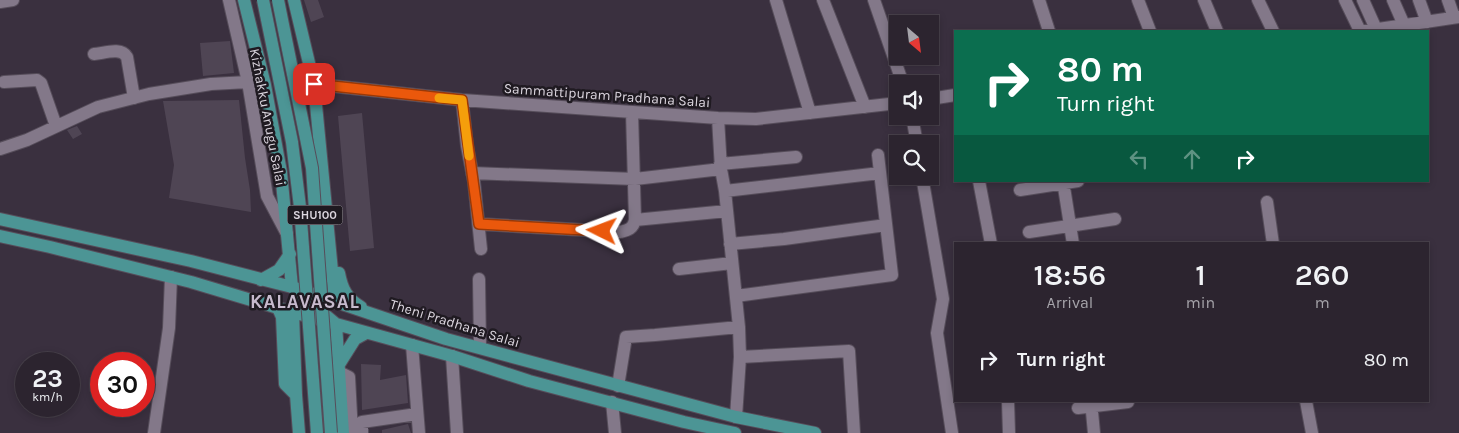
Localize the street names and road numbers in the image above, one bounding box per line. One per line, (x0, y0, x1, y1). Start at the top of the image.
street label: Kizhakku Anugu Salai (246, 47, 289, 187)
street label: Sammattipuram Pradhana Salai (503, 80, 711, 111)
road number: SHU100 (288, 206, 342, 224)
street label: Theni Pradhana Salai (388, 296, 522, 351)

